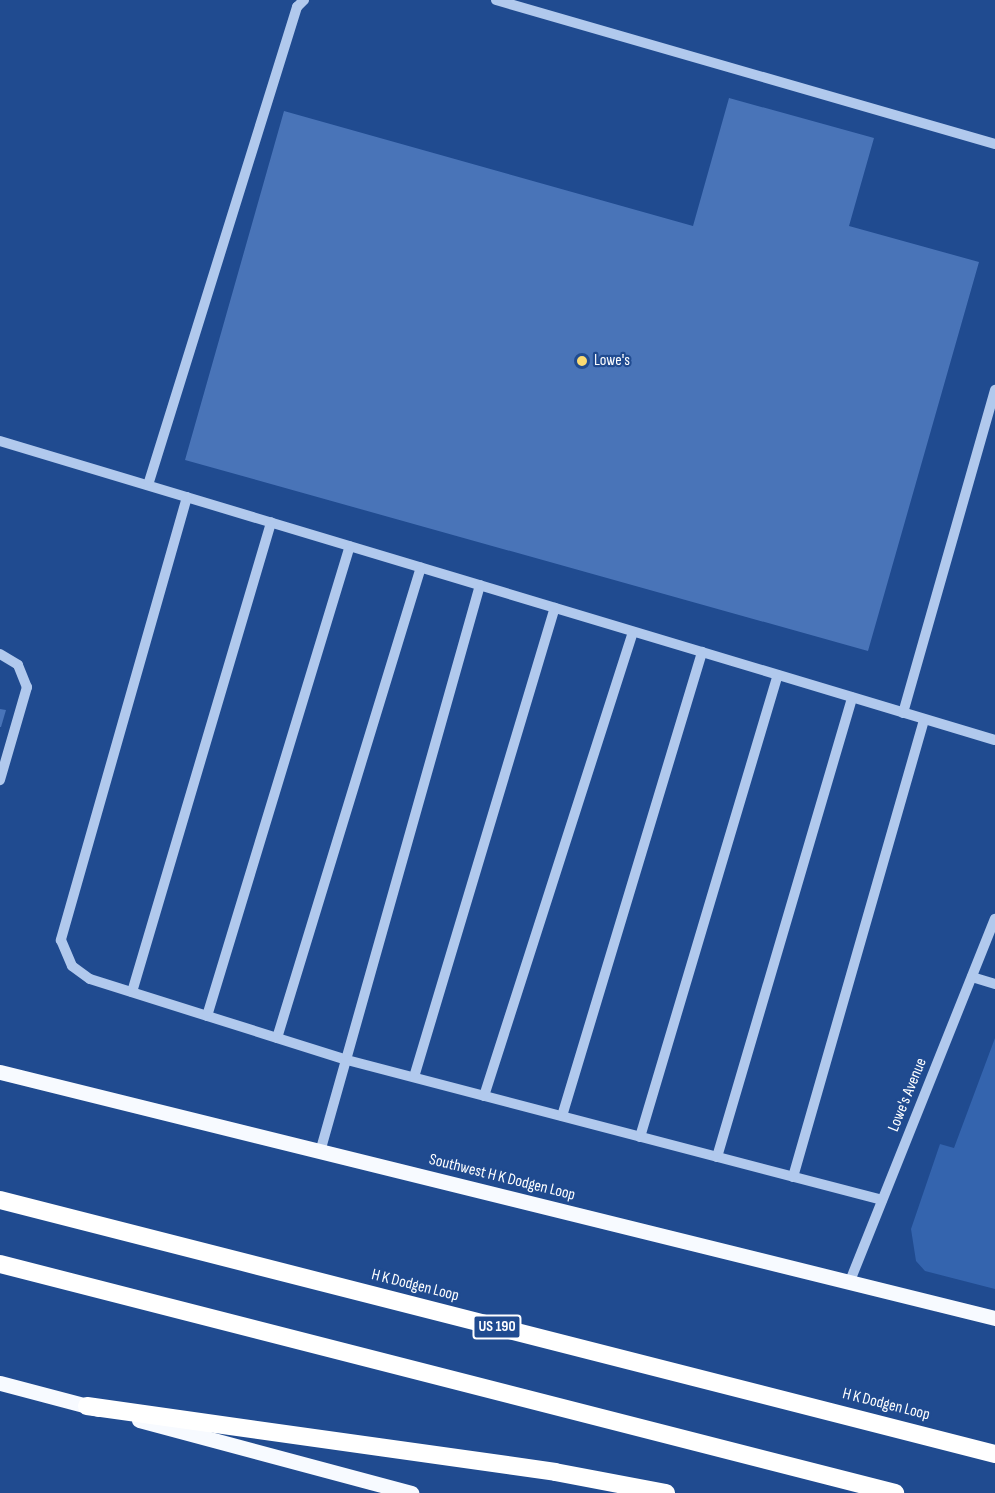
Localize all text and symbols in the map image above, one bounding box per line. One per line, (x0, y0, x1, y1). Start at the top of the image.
place label: Lowe's (594, 351, 630, 371)
marker: Lowe's (575, 354, 589, 368)
street label: Lowe's Avenue (885, 1055, 931, 1135)
street label: Southwest H K Dodgen Loop (427, 1151, 577, 1205)
street label: H K Dodgen Loop (369, 1266, 461, 1306)
road number: US 190 (472, 1315, 522, 1339)
street label: H K Dodgen Loop (840, 1385, 932, 1425)

